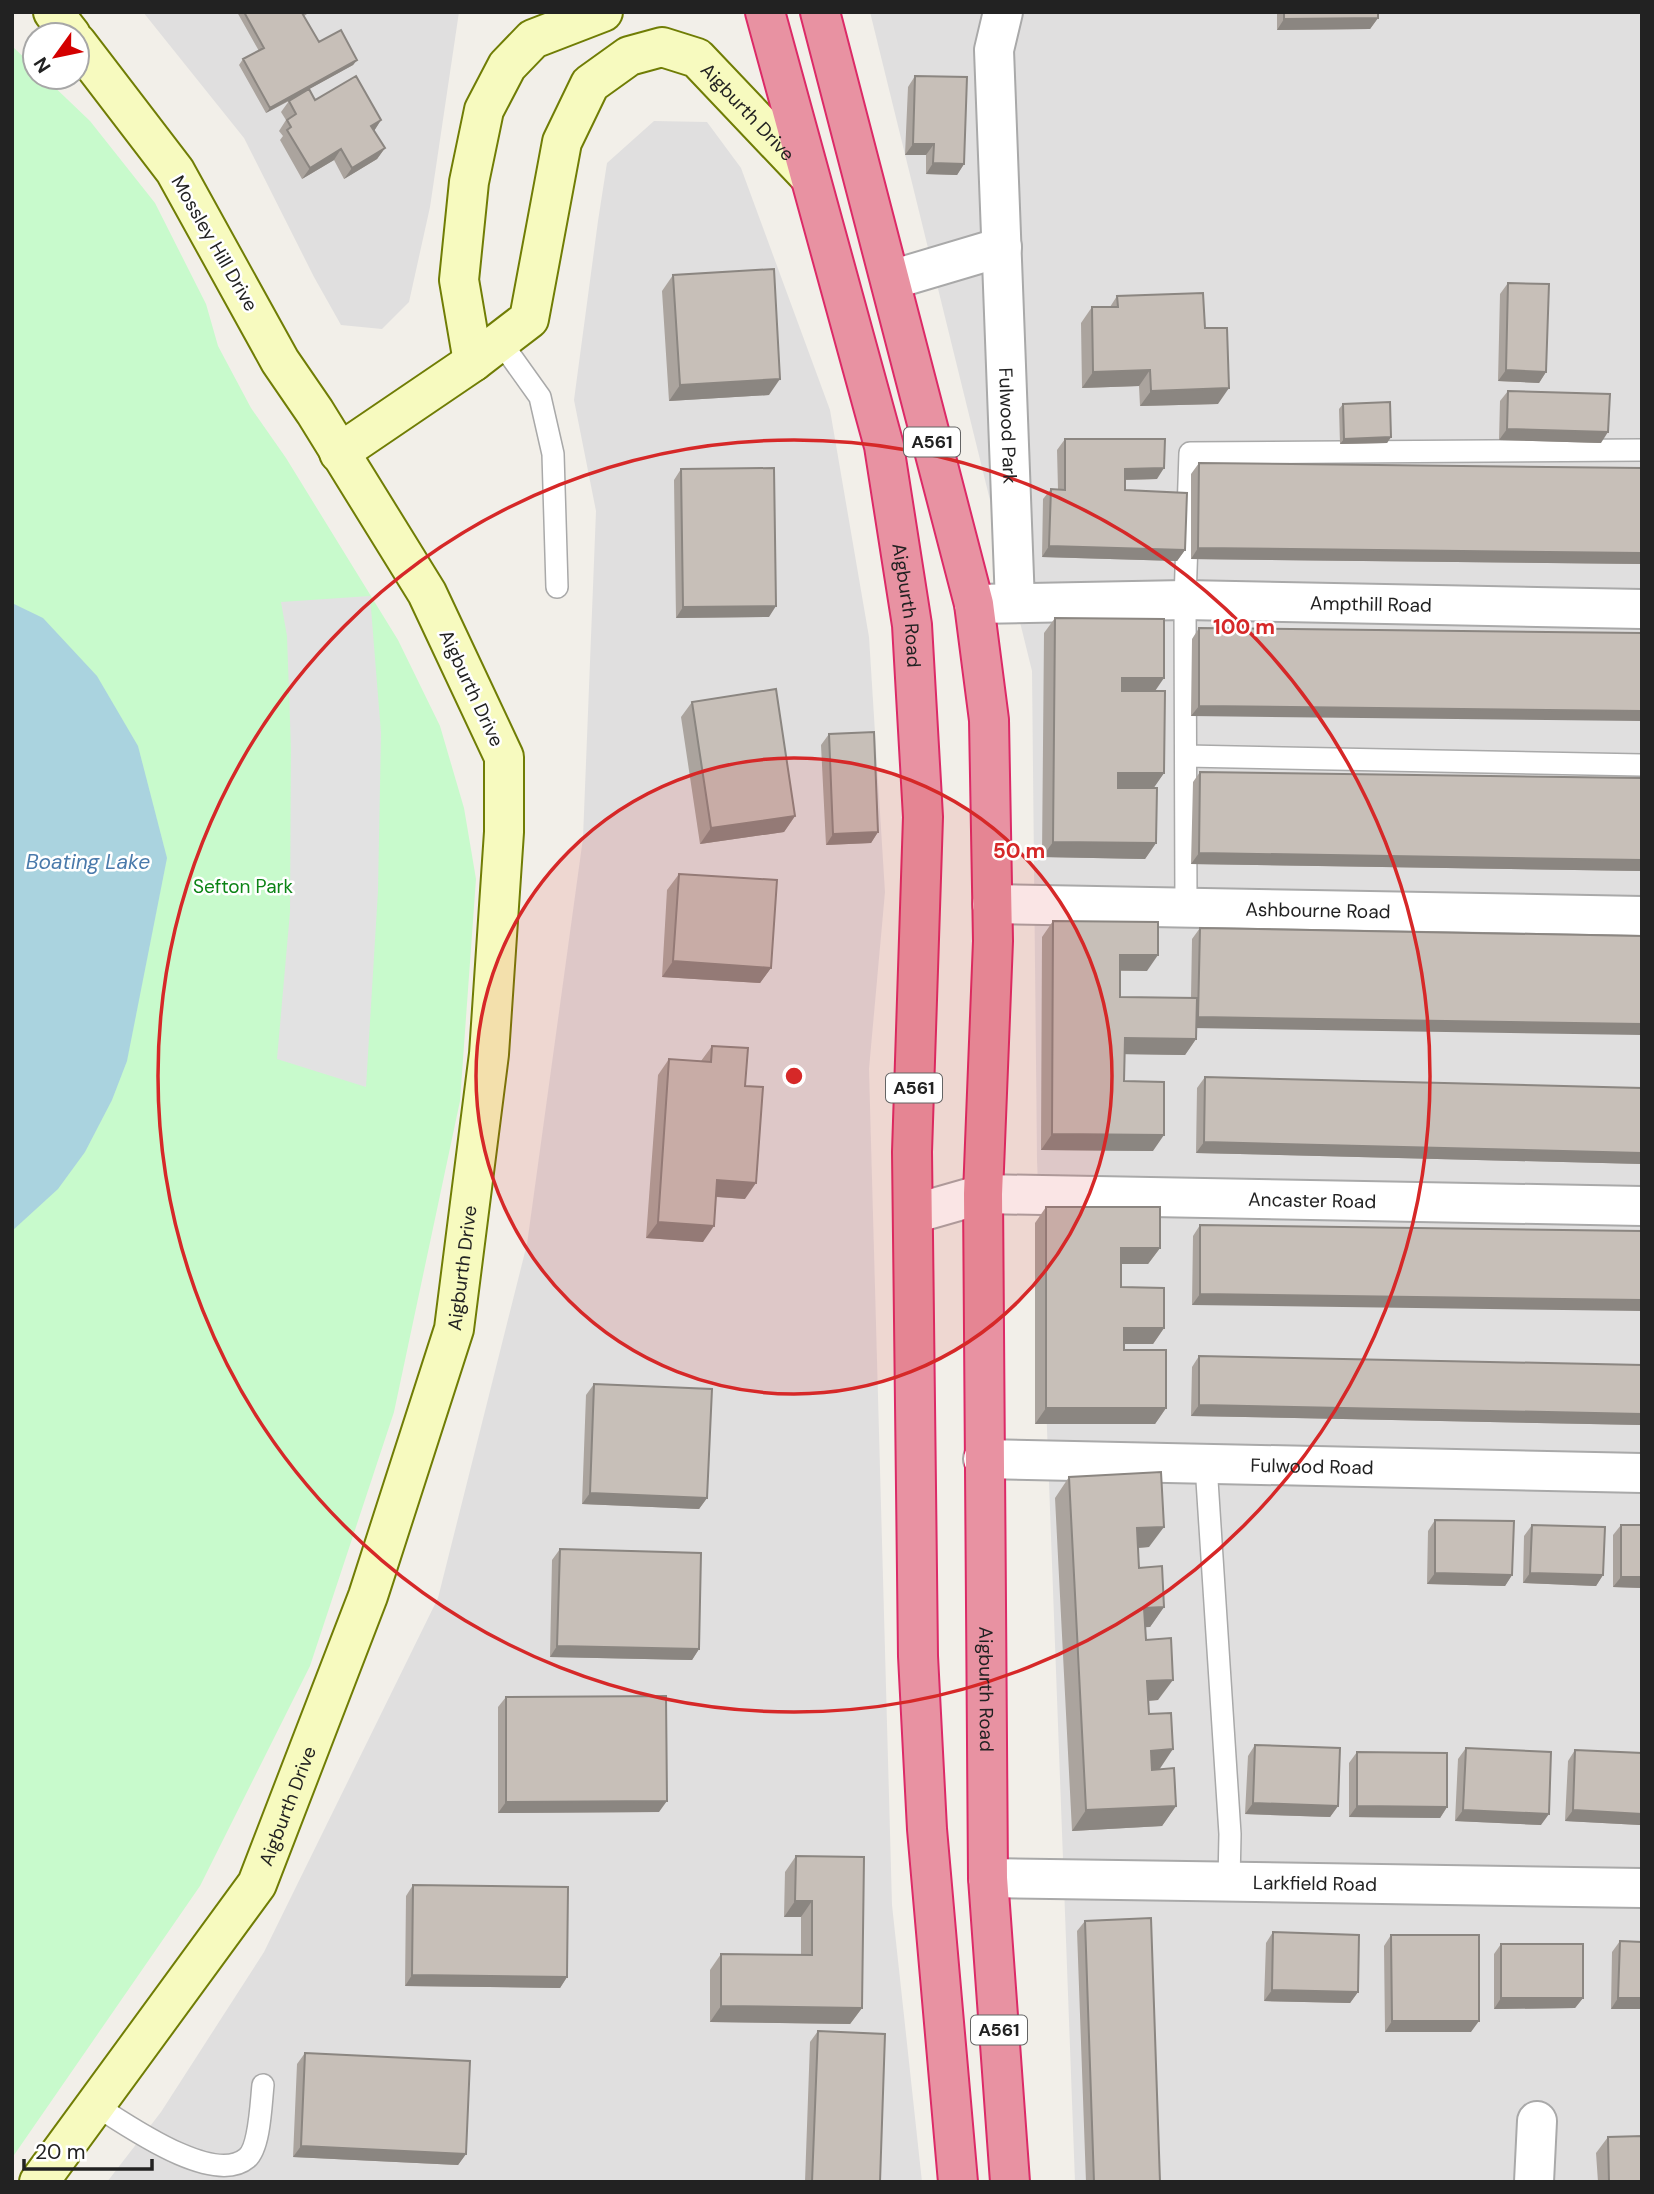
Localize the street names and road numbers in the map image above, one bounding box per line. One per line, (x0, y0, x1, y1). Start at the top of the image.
street label: Aigburth Drive (695, 58, 800, 166)
street label: Mossley Hill Drive (166, 171, 264, 316)
street label: Fulwood Park (993, 367, 1022, 485)
road number: A561 (904, 428, 960, 457)
street label: Aigburth Road (886, 541, 926, 668)
street label: Ampthill Road (1310, 590, 1432, 618)
street label: Aigburth Drive (434, 626, 510, 751)
street label: Ashbourne Road (1245, 897, 1391, 924)
road number: A561 (886, 1073, 942, 1102)
street label: Ancaster Road (1248, 1187, 1376, 1214)
street label: Aigburth Drive (442, 1204, 483, 1332)
street label: Fulwood Road (1250, 1453, 1374, 1480)
street label: Aigburth Road (973, 1626, 999, 1752)
street label: Aigburth Drive (253, 1743, 322, 1869)
street label: Larkfield Road (1253, 1870, 1377, 1897)
road number: A561 (971, 2016, 1027, 2044)

